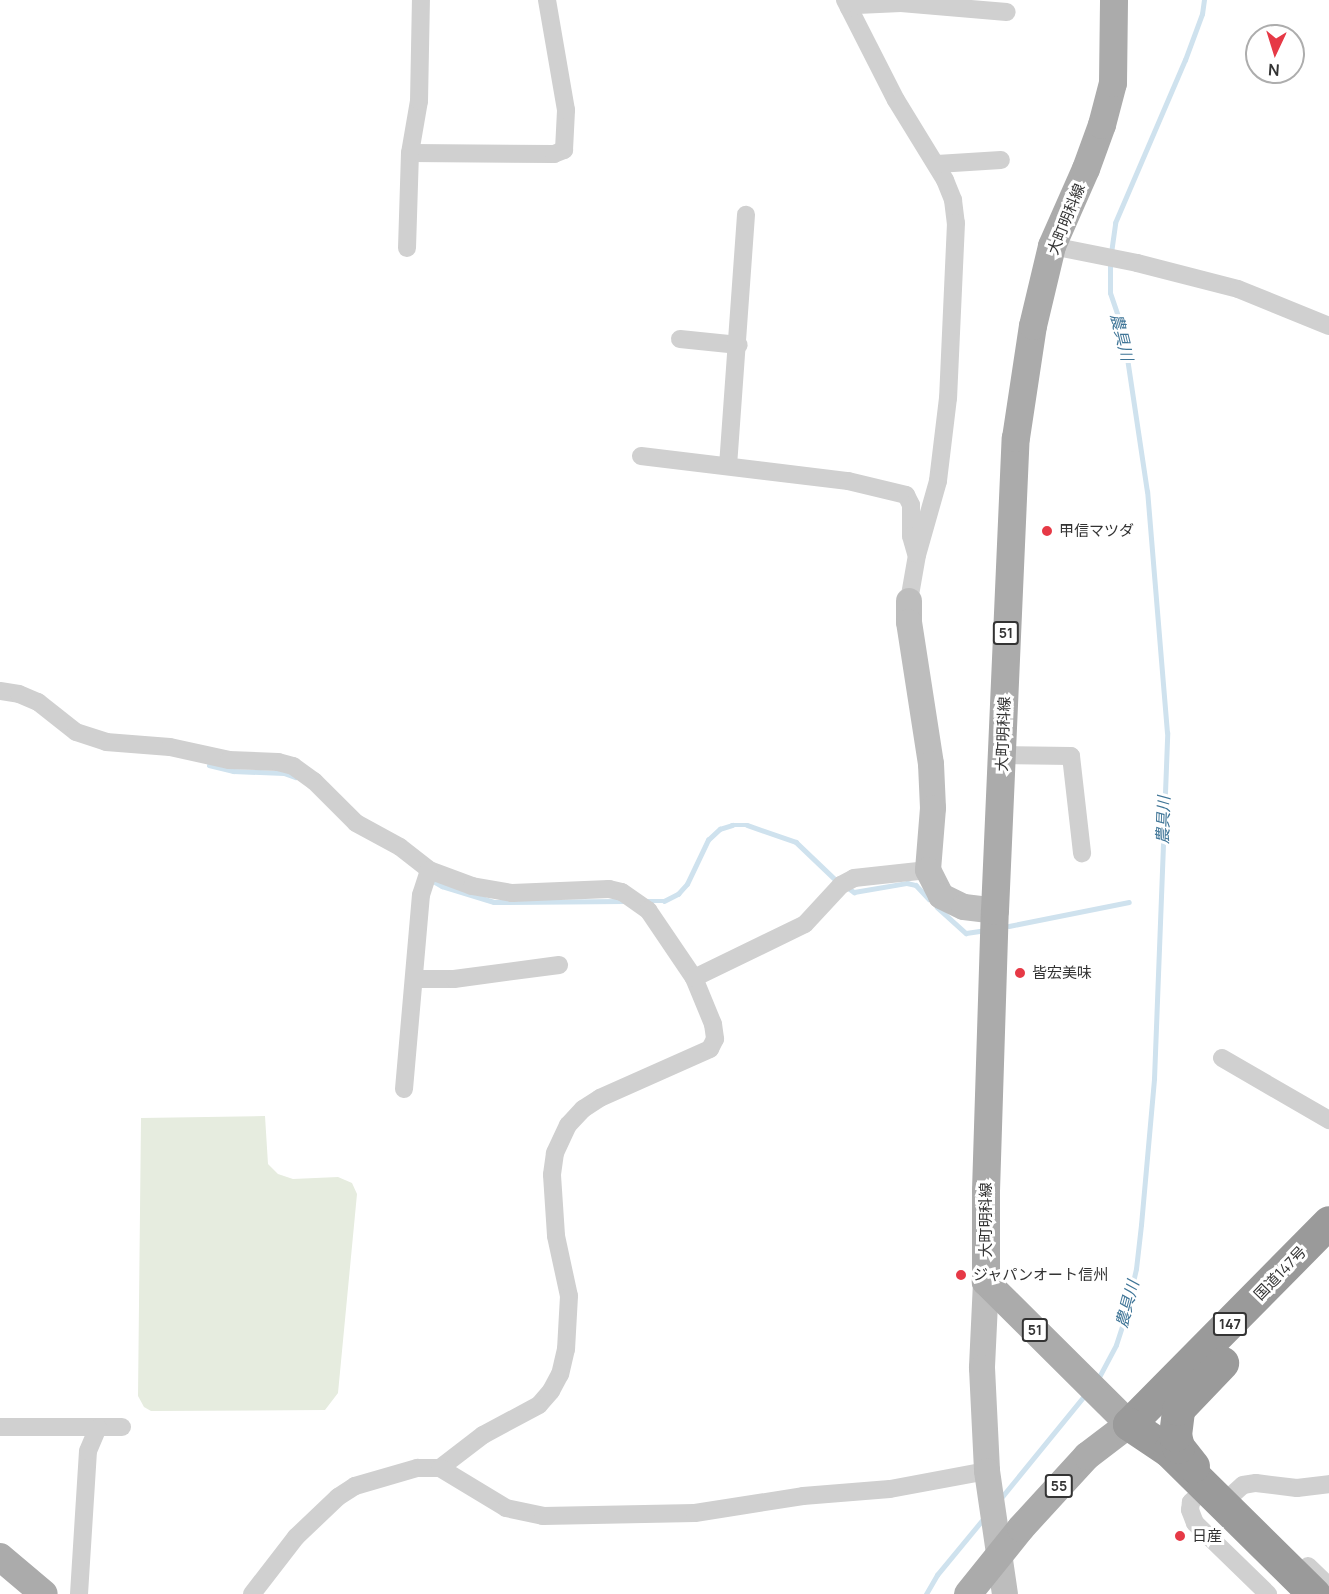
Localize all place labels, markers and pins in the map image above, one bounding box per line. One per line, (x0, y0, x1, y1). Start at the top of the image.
place label: 甲信マツダ (1059, 522, 1134, 540)
marker: 甲信マツダ (1040, 524, 1054, 538)
place label: 皆宏美味 (1032, 964, 1092, 982)
marker: 皆宏美味 (1013, 966, 1027, 980)
place label: ジャパンオート信州 (973, 1266, 1108, 1284)
marker: ジャパンオート信州 (954, 1268, 968, 1282)
place label: 日産 (1192, 1527, 1222, 1545)
marker: 日産 (1173, 1529, 1187, 1543)

